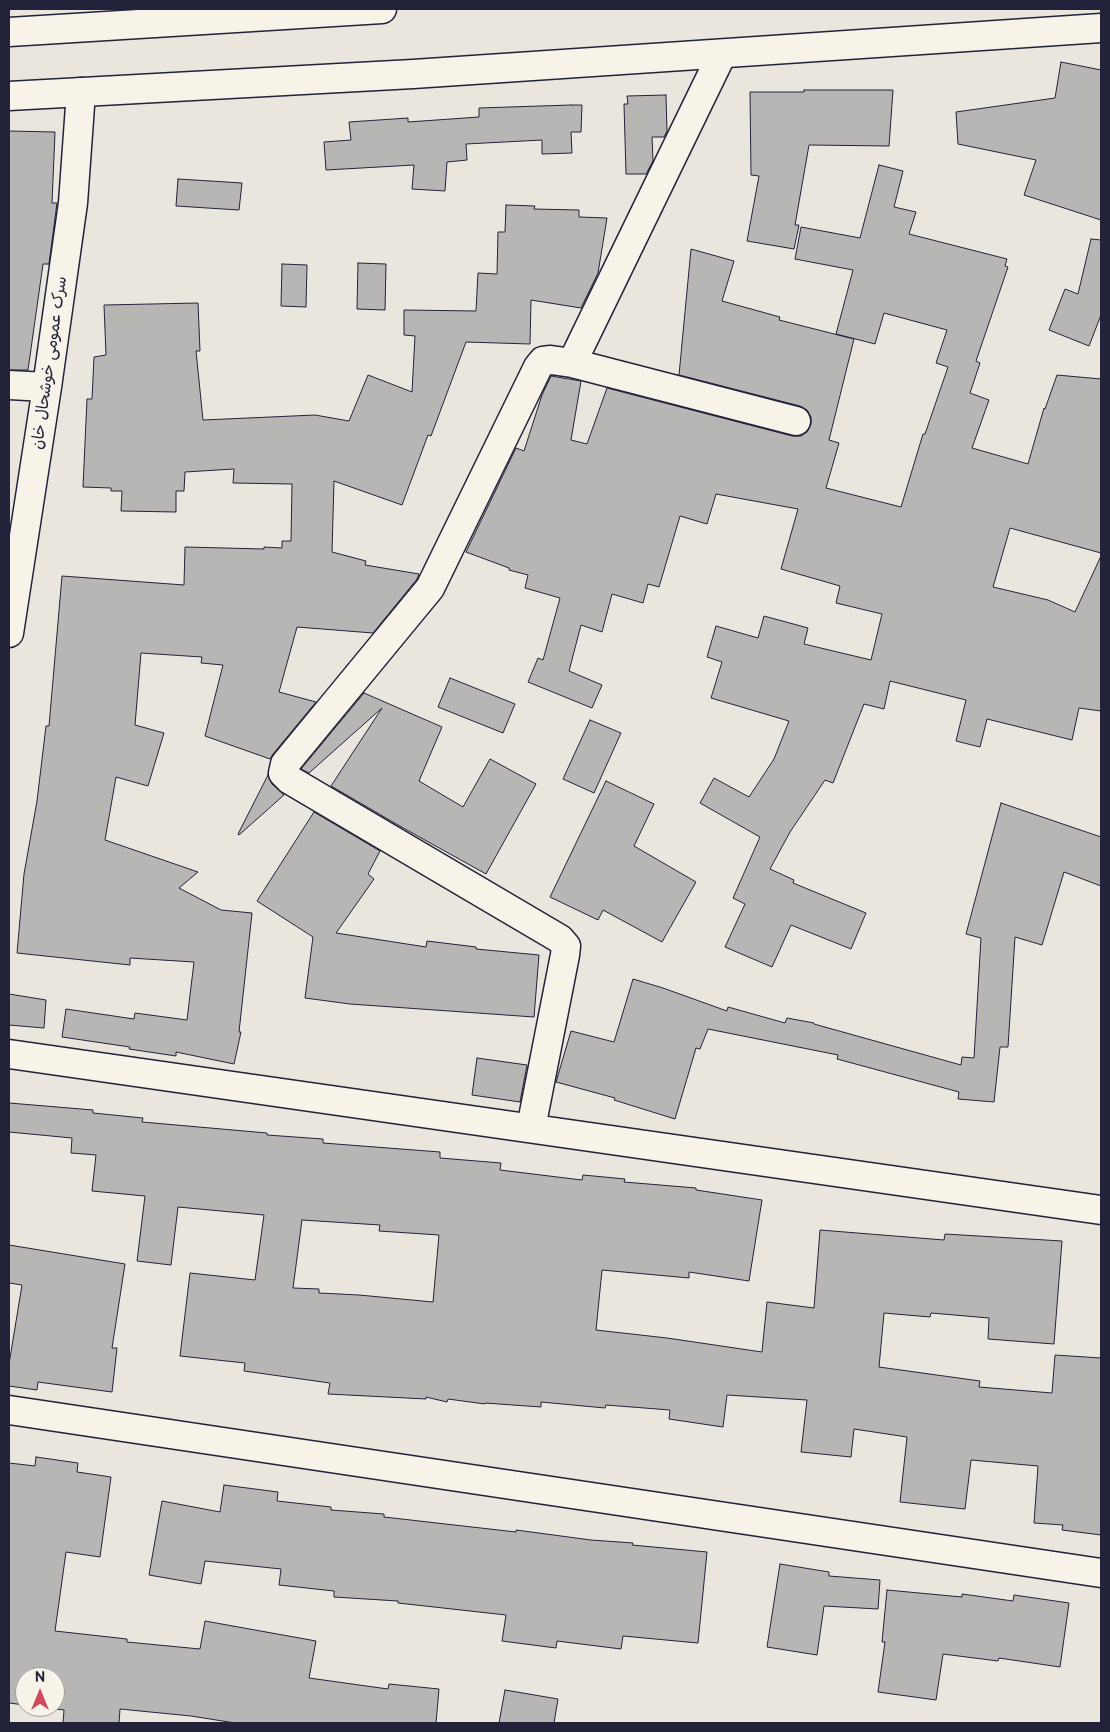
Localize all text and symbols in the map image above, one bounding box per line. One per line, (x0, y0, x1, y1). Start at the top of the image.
street label: سرک عمومی خوشحال خان (28, 275, 72, 451)
north arrow (15, 1667, 65, 1717)
text: N (35, 1669, 45, 1686)

